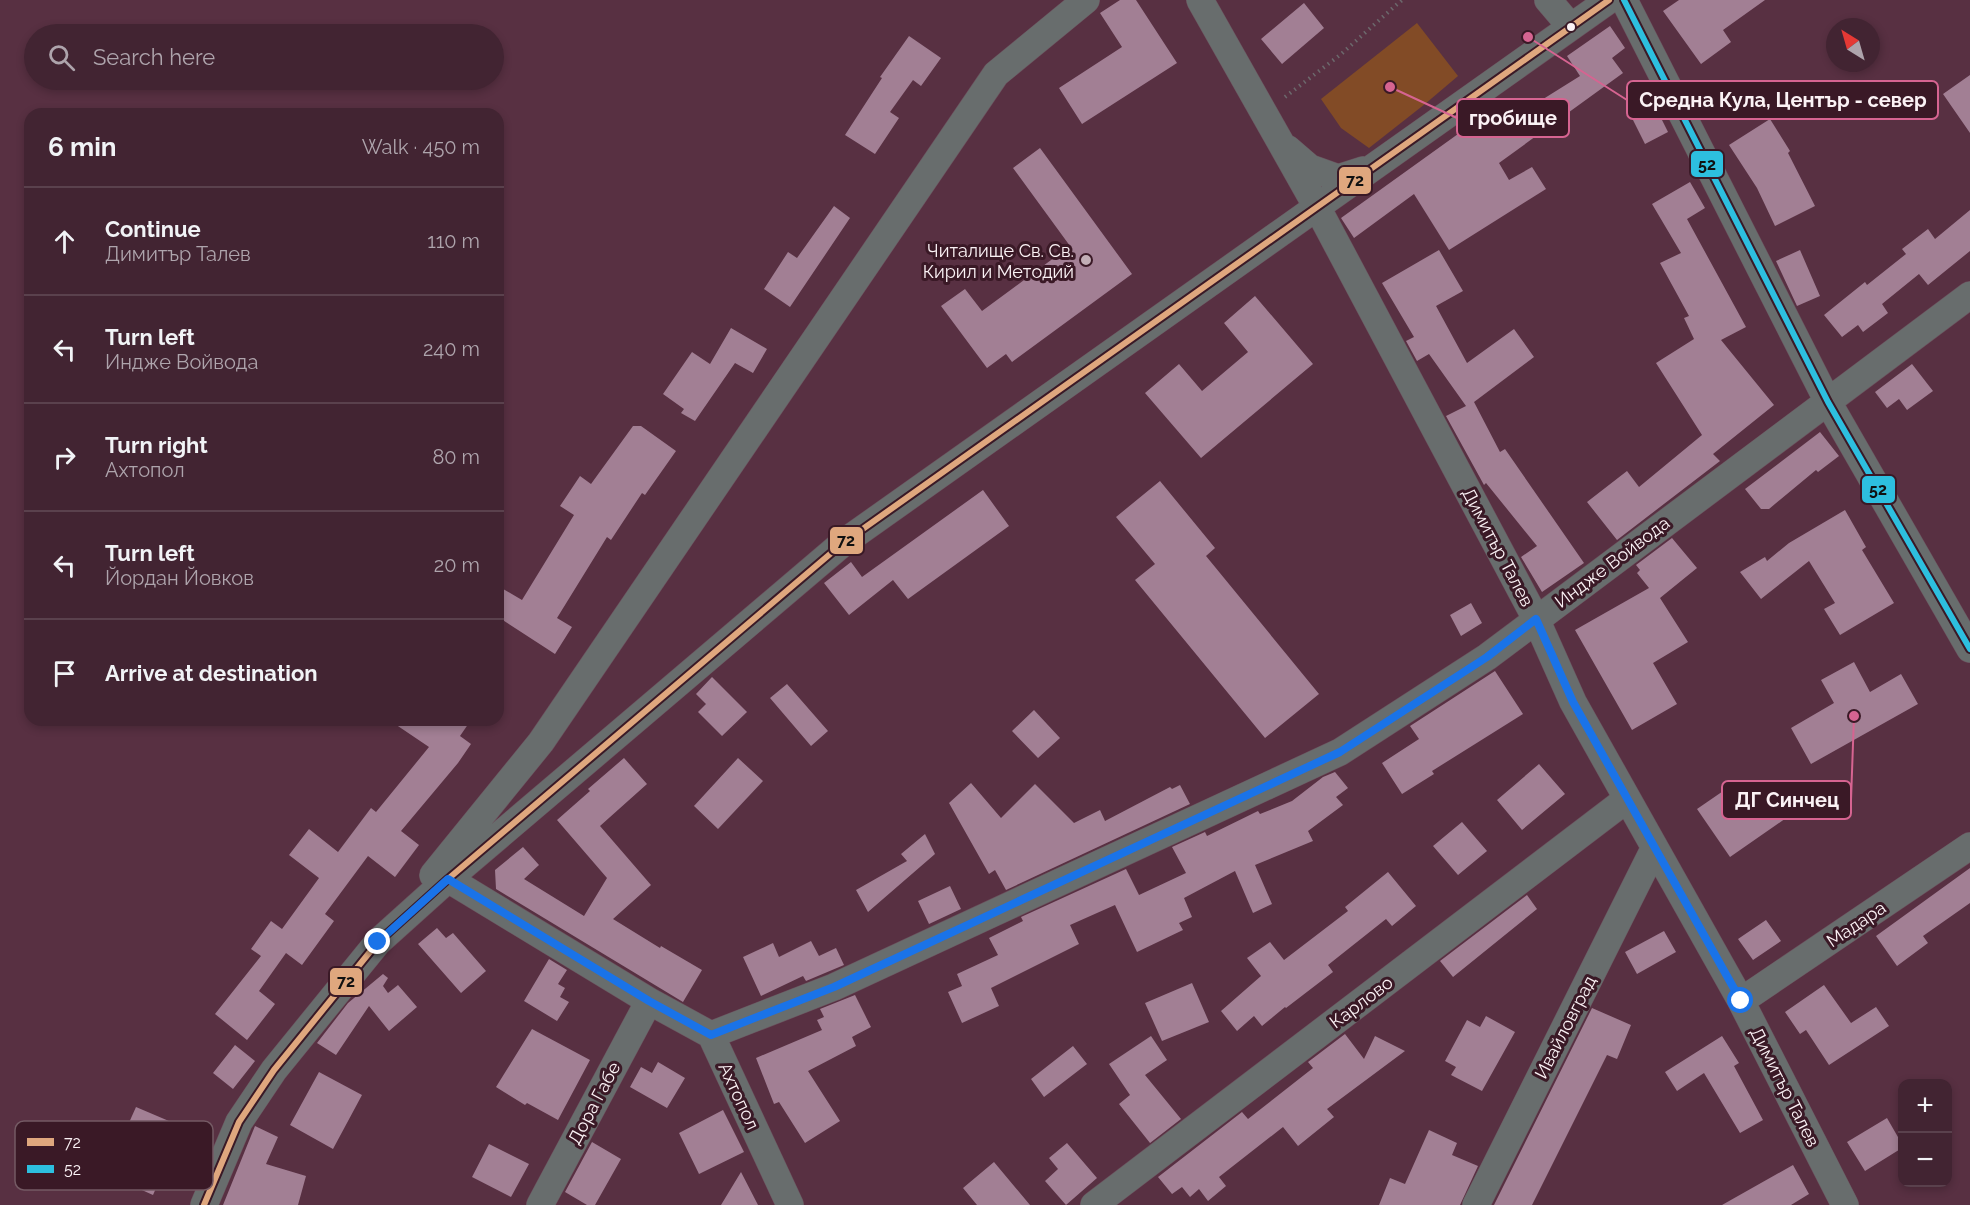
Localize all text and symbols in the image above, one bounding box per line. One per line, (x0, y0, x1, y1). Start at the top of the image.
north arrow (1826, 18, 1880, 72)
unlabelled marker (1565, 21, 1577, 33)
search box (24, 24, 504, 90)
icon: search (45, 41, 78, 74)
text: Search here (93, 44, 215, 70)
callout: Средна Кула, Център - север (1627, 81, 1938, 119)
text: Средна Кула, Център - север (1639, 88, 1927, 112)
callout: гробище (1457, 99, 1569, 137)
text: гробище (1469, 106, 1557, 130)
text: 6 min (48, 132, 117, 162)
text: Walk · 450 m (362, 135, 480, 159)
line badge: 52 (1690, 150, 1724, 178)
text: 52 (1698, 155, 1716, 174)
line badge: 72 (1338, 166, 1372, 195)
text: 72 (1346, 171, 1364, 190)
text: Continue (105, 216, 201, 242)
icon: ahead (48, 225, 81, 258)
text: 110 m (427, 229, 480, 253)
place label: Читалище Св. Св. Кирил и Методий (923, 240, 1074, 282)
text: Димитър Талев (105, 242, 251, 266)
marker: Читалище Св. Св. Кирил и Методий (1079, 253, 1093, 267)
text: Turn left (105, 324, 195, 350)
icon: left (48, 333, 81, 366)
text: 240 m (423, 337, 480, 361)
text: Индже Войвода (105, 350, 258, 374)
text: Turn right (105, 432, 208, 458)
icon: right (48, 441, 81, 474)
text: 80 m (432, 445, 480, 469)
text: Ахтопол (105, 458, 185, 482)
line badge: 52 (1861, 475, 1896, 504)
text: 52 (1869, 480, 1887, 499)
street label: Димитър Талев (1458, 484, 1538, 610)
street label: Индже Войвода (1551, 512, 1673, 612)
line badge: 72 (829, 526, 864, 555)
text: 72 (837, 531, 855, 550)
text: Turn left (105, 540, 195, 566)
icon: left (48, 549, 81, 582)
text: 20 m (434, 553, 480, 577)
text: Йордан Йовков (105, 566, 254, 590)
icon: arrive (48, 657, 81, 690)
text: Arrive at destination (105, 660, 318, 686)
callout: ДГ Синчец (1722, 781, 1851, 819)
text: ДГ Синчец (1735, 788, 1839, 812)
street label: Мадара (1822, 897, 1890, 951)
route end (364, 928, 390, 954)
line badge: 72 (329, 967, 363, 996)
street label: Карлово (1325, 971, 1397, 1033)
text: 72 (337, 972, 355, 991)
street label: Ивайловград (1530, 972, 1600, 1082)
route start (1727, 987, 1753, 1013)
street label: Димитър Талев (1746, 1024, 1824, 1150)
street label: Дора Габе (564, 1058, 625, 1148)
street label: Ахтопол (714, 1059, 764, 1133)
map controls (1898, 1079, 1952, 1187)
button: + (1898, 1079, 1952, 1133)
legend (15, 1121, 213, 1190)
text: 72 (64, 1133, 81, 1152)
button: − (1898, 1133, 1952, 1187)
text: 52 (64, 1160, 81, 1179)

